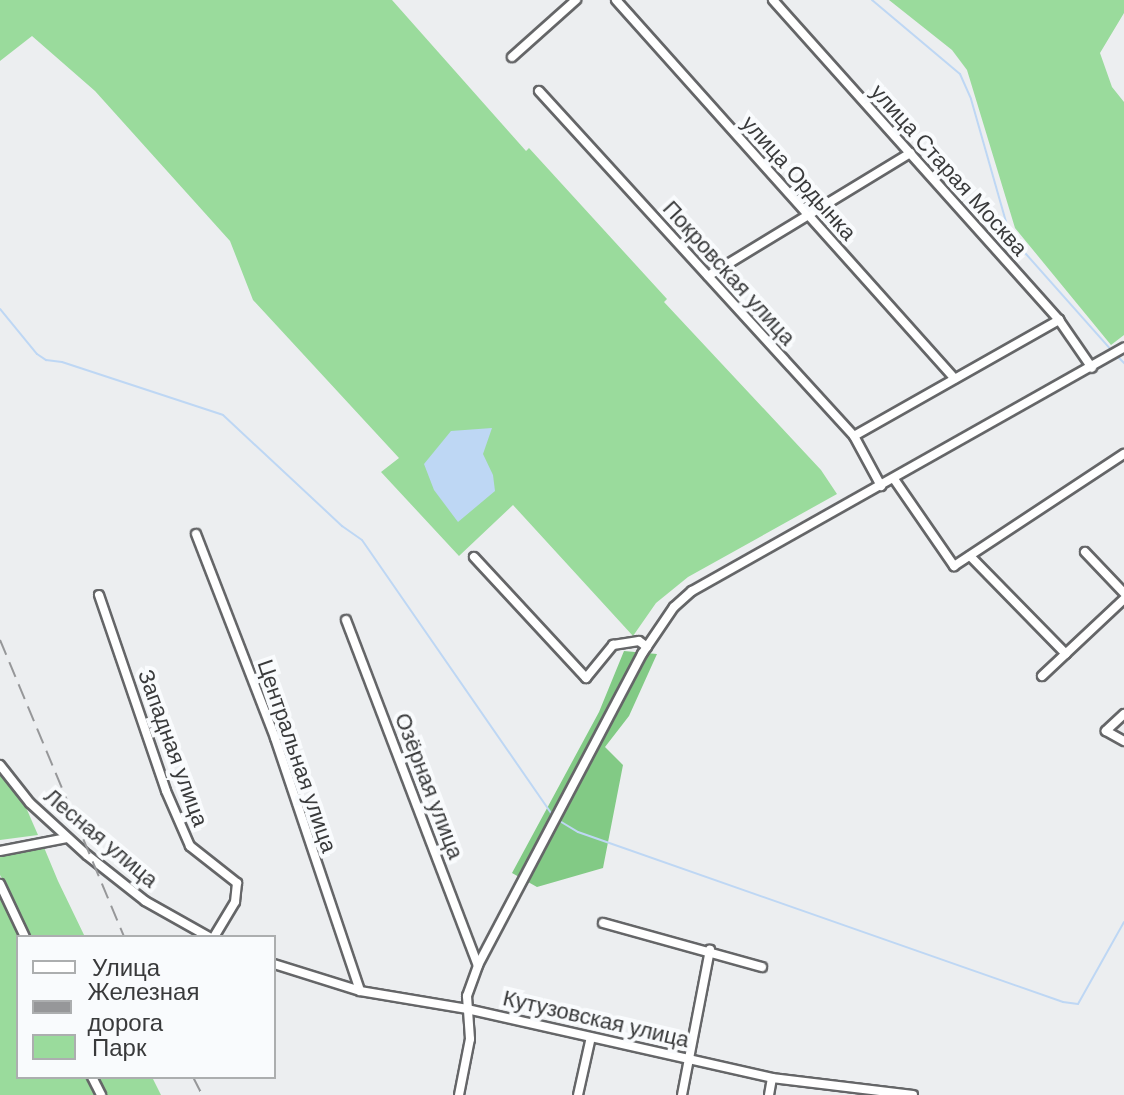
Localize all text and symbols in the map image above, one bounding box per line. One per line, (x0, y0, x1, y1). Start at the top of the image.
street label: улица Старая Москва (865, 79, 1033, 261)
street label: улица Ордынка (736, 110, 862, 246)
street label: Покровская улица (657, 195, 801, 351)
street label: Центральная улица (252, 656, 342, 856)
street label: Западная улица (132, 666, 214, 830)
street label: Озёрная улица (389, 709, 469, 863)
street label: Лесная улица (39, 783, 163, 893)
legend (16, 935, 276, 1079)
text: Улица (92, 952, 160, 983)
text: Железная дорога (88, 976, 199, 1038)
street label: Кутузовская улица (500, 985, 692, 1053)
text: Парк (92, 1032, 146, 1063)

